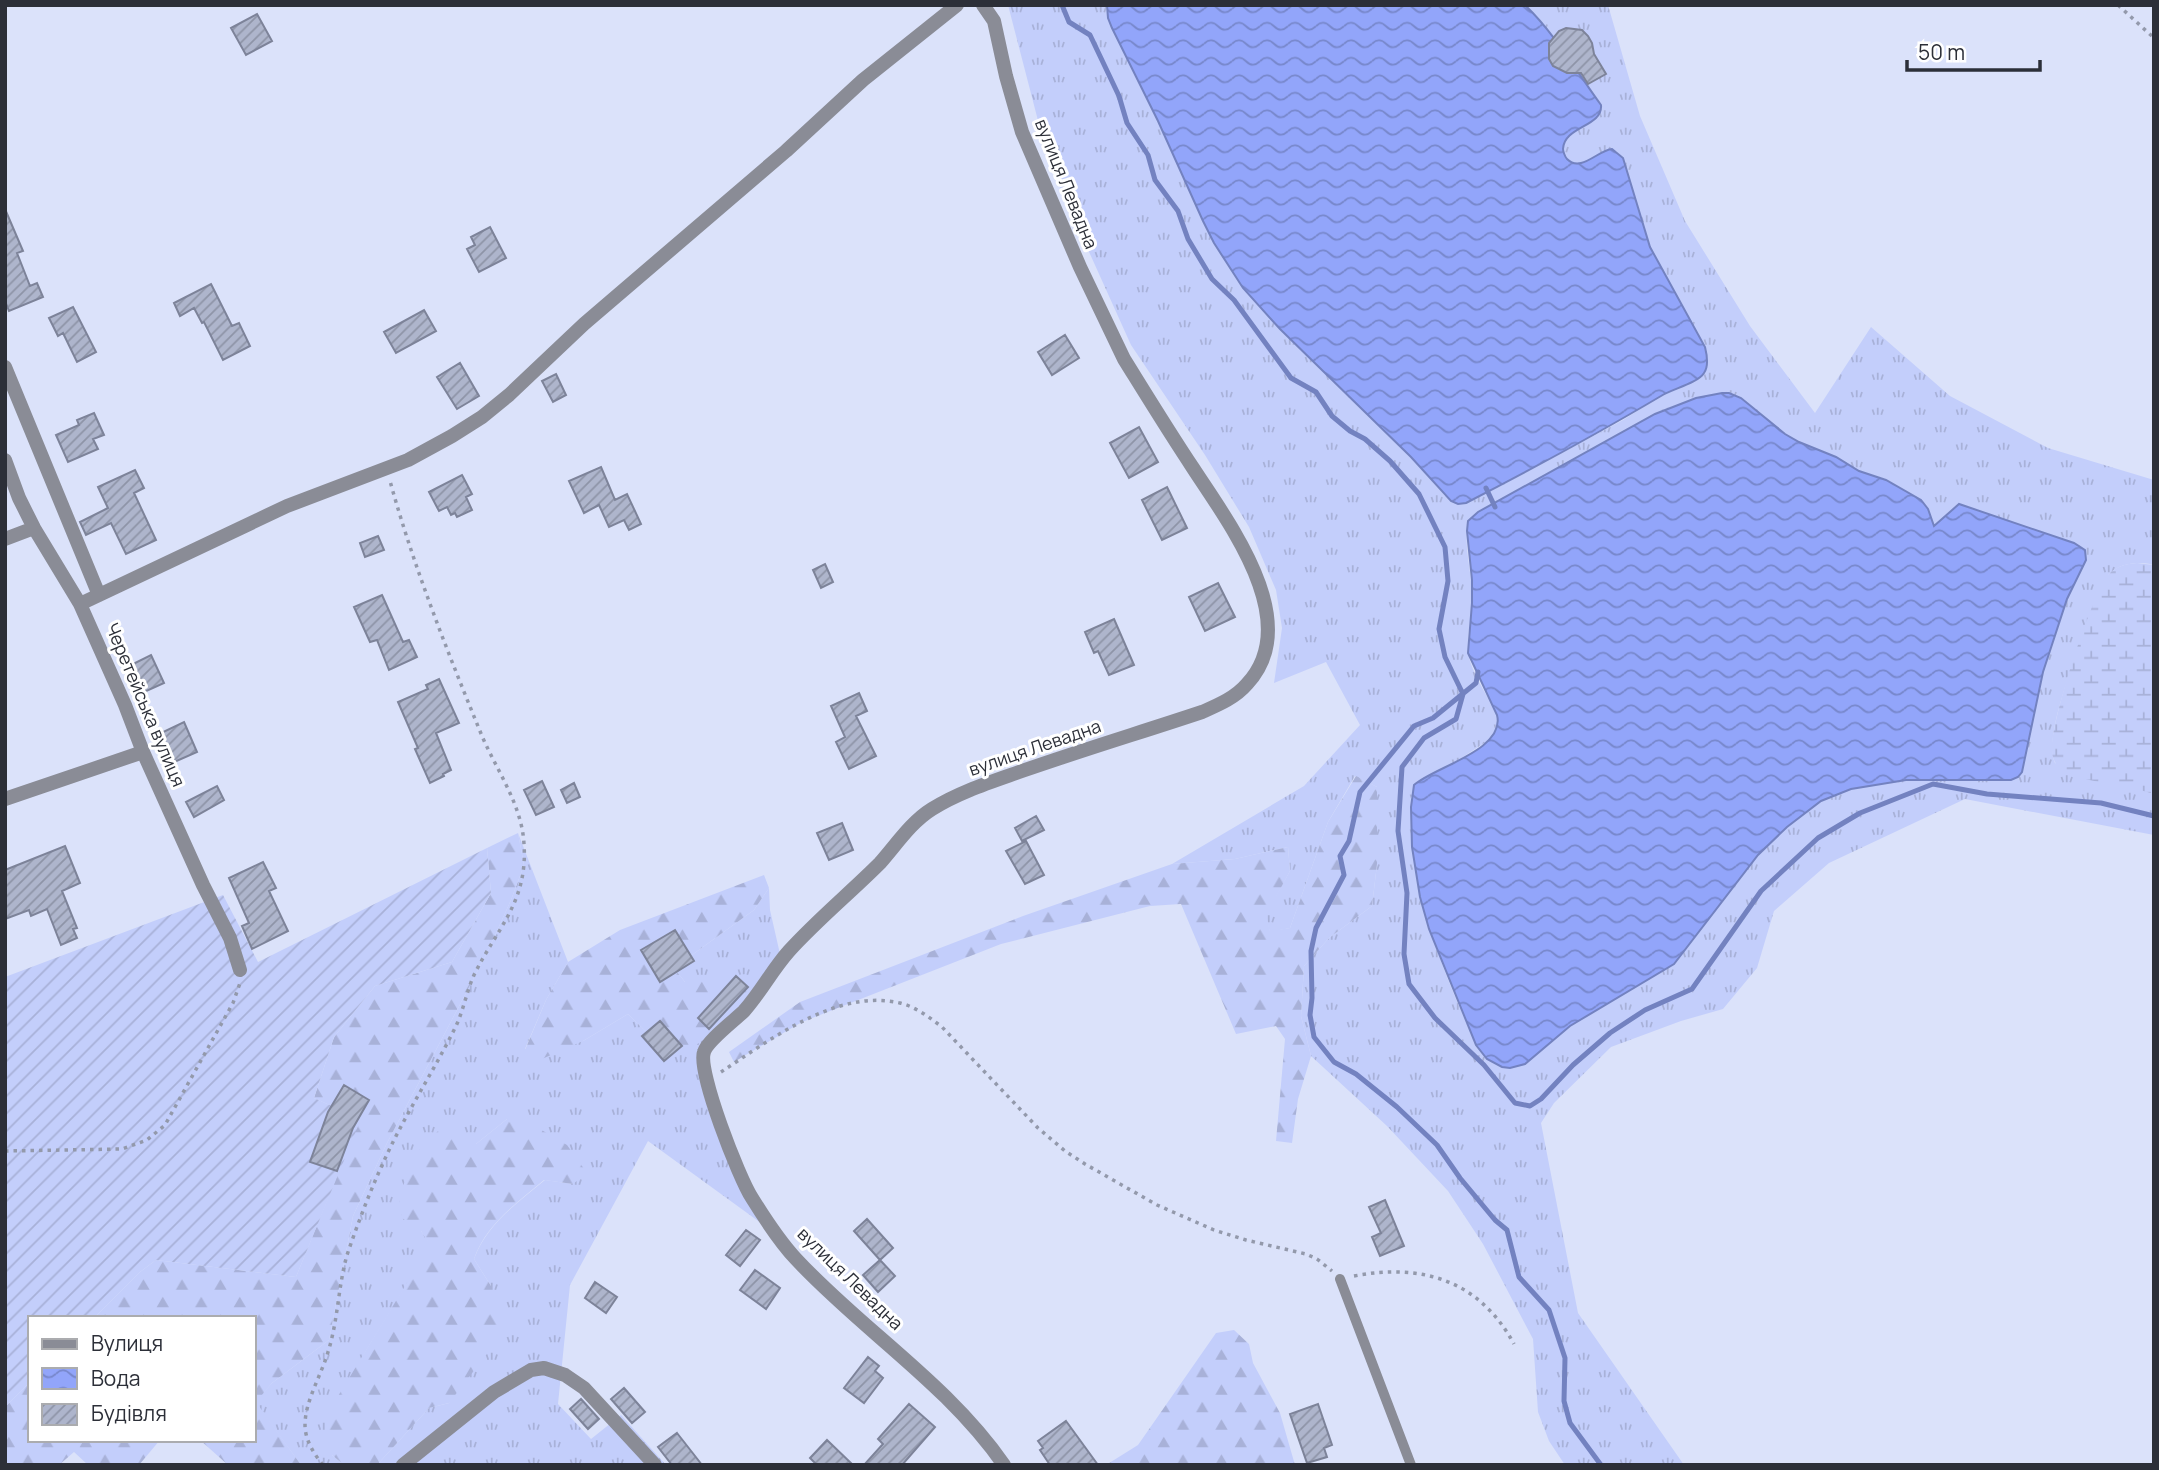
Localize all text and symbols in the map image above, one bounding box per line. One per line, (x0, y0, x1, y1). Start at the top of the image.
scale bar (1907, 28, 2040, 72)
text: 50 m (1918, 38, 1965, 66)
street label: вулиця Левадна (1030, 115, 1104, 252)
street label: Черетейська вулиця (101, 619, 191, 790)
street label: вулиця Левадна (965, 713, 1104, 781)
street label: вулиця Левадна (793, 1222, 909, 1335)
legend (28, 1316, 256, 1442)
text: Вулиця (91, 1329, 163, 1357)
text: Вода (91, 1364, 141, 1392)
text: Будівля (91, 1399, 167, 1427)

